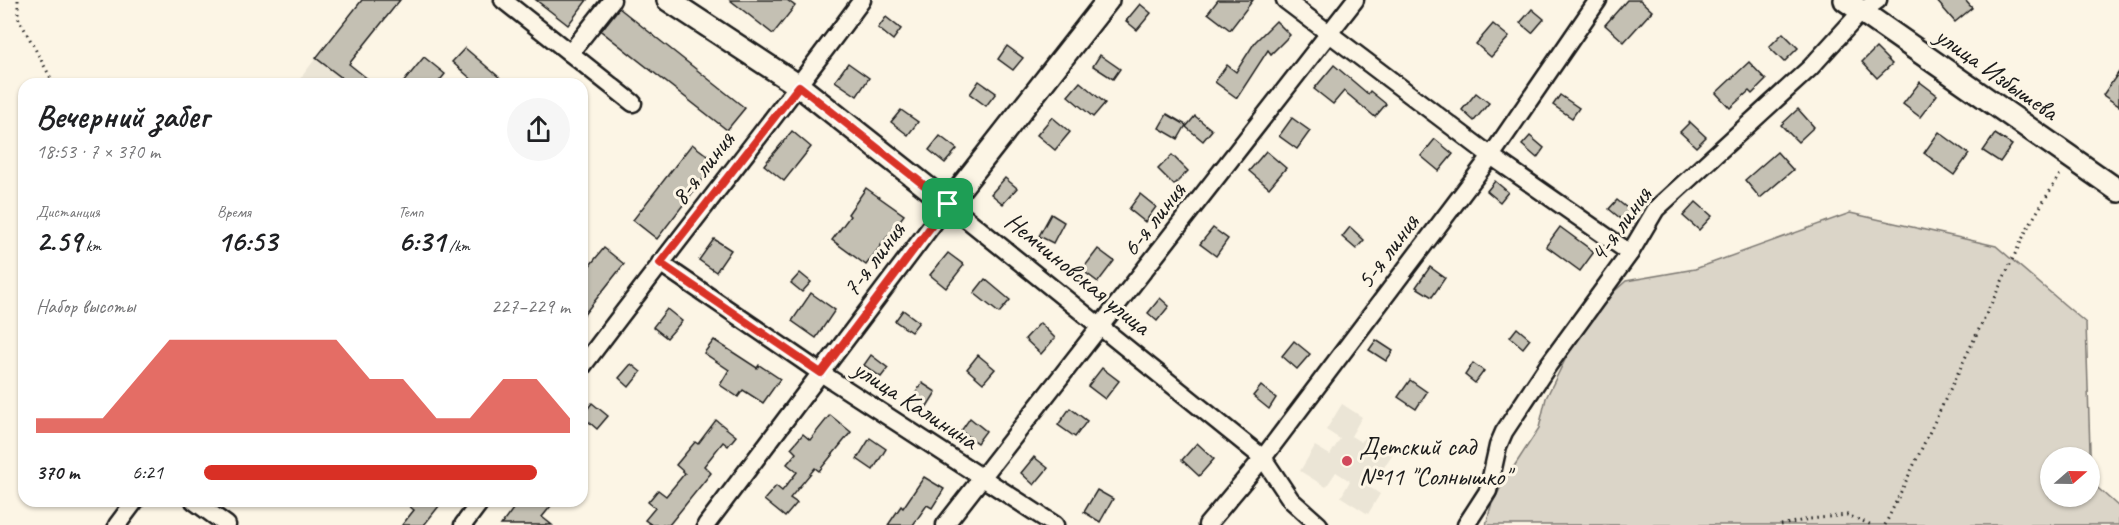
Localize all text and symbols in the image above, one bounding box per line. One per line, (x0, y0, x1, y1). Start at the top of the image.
street label: улица Избышева (1927, 18, 2066, 129)
text: Вечерний забег (36, 95, 209, 137)
button: share (507, 98, 570, 161)
street label: 8-я линия (663, 123, 743, 212)
text: 18:53 · 7 × 370 m (36, 139, 160, 164)
street label: 6-я линия (1114, 174, 1194, 263)
pin (922, 178, 973, 229)
street label: 4-я линия (1582, 179, 1660, 269)
icon: arrive (931, 187, 964, 220)
text: Дистанция (36, 202, 100, 222)
text: Время (217, 202, 251, 222)
text: Темп (398, 202, 424, 222)
street label: Немчиновская улица (998, 205, 1158, 343)
street label: 5-я линия (1348, 206, 1427, 295)
street label: 7-я линия (834, 214, 913, 303)
text: 2.59 (36, 222, 82, 260)
text: 16:53 (217, 222, 277, 260)
text: 6:31 (398, 222, 445, 260)
text: km (82, 236, 101, 256)
text: /km (445, 236, 470, 256)
text: Набор высоты (36, 294, 135, 319)
text: 227–229 m (491, 294, 570, 319)
street label: улица Калинина (846, 351, 986, 458)
place label: Детский сад №11 "Солнышко" (1359, 430, 1515, 493)
north arrow (2040, 447, 2100, 507)
map controls (2040, 447, 2100, 507)
marker: Детский сад №11 "Солнышко" (1340, 454, 1354, 468)
text: 370 m (36, 460, 79, 485)
text: 6:21 (132, 460, 163, 485)

